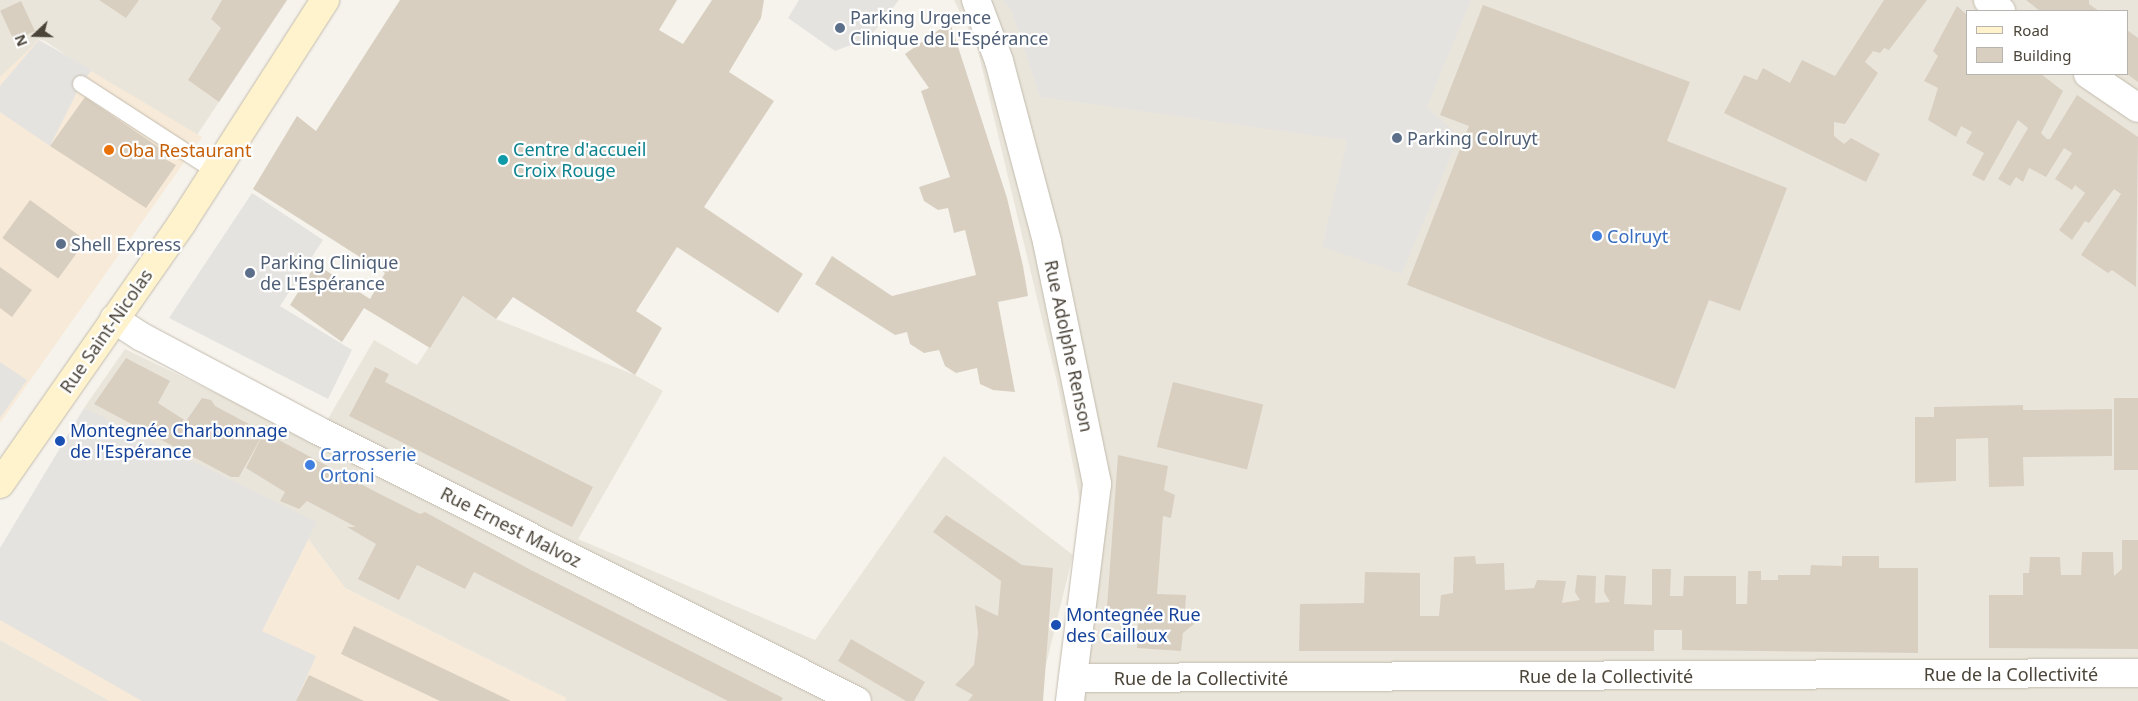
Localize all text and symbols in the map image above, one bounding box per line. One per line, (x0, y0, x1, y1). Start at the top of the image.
place label: Parking Urgence Clinique de L'Espérance (850, 7, 1048, 50)
north arrow (10, 10, 60, 60)
legend (1966, 10, 2128, 75)
text: Road (2013, 20, 2049, 40)
marker: Parking Urgence Clinique de L'Espérance (834, 22, 846, 34)
text: N (10, 32, 31, 49)
text: Building (2013, 45, 2071, 65)
place label: Parking Colruyt (1407, 127, 1538, 149)
marker: Parking Colruyt (1391, 132, 1403, 144)
place label: Oba Restaurant (119, 139, 251, 161)
place label: Centre d'accueil Croix Rouge (513, 139, 646, 182)
marker: Oba Restaurant (103, 144, 115, 156)
marker: Centre d'accueil Croix Rouge (497, 154, 509, 166)
place label: Colruyt (1607, 225, 1668, 247)
marker: Colruyt (1591, 230, 1603, 242)
place label: Shell Express (71, 233, 181, 255)
marker: Shell Express (55, 238, 67, 250)
place label: Parking Clinique de L'Espérance (260, 252, 398, 294)
street label: Rue Adolphe Renson (1040, 258, 1098, 434)
street label: Rue Saint-Nicolas (55, 265, 157, 397)
marker: Parking Clinique de L'Espérance (244, 267, 256, 279)
place label: Montegnée Charbonnage de l'Espérance (70, 420, 288, 462)
marker: Montegnée Charbonnage de l'Espérance (54, 435, 66, 447)
place label: Carrosserie Ortoni (320, 444, 416, 486)
marker: Carrosserie Ortoni (304, 459, 316, 471)
street label: Rue Ernest Malvoz (437, 482, 585, 572)
place label: Montegnée Rue des Cailloux (1066, 604, 1201, 646)
marker: Montegnée Rue des Cailloux (1050, 619, 1062, 631)
street label: Rue de la Collectivité (1924, 663, 2098, 685)
street label: Rue de la Collectivité (1519, 665, 1693, 687)
street label: Rue de la Collectivité (1114, 667, 1288, 689)

